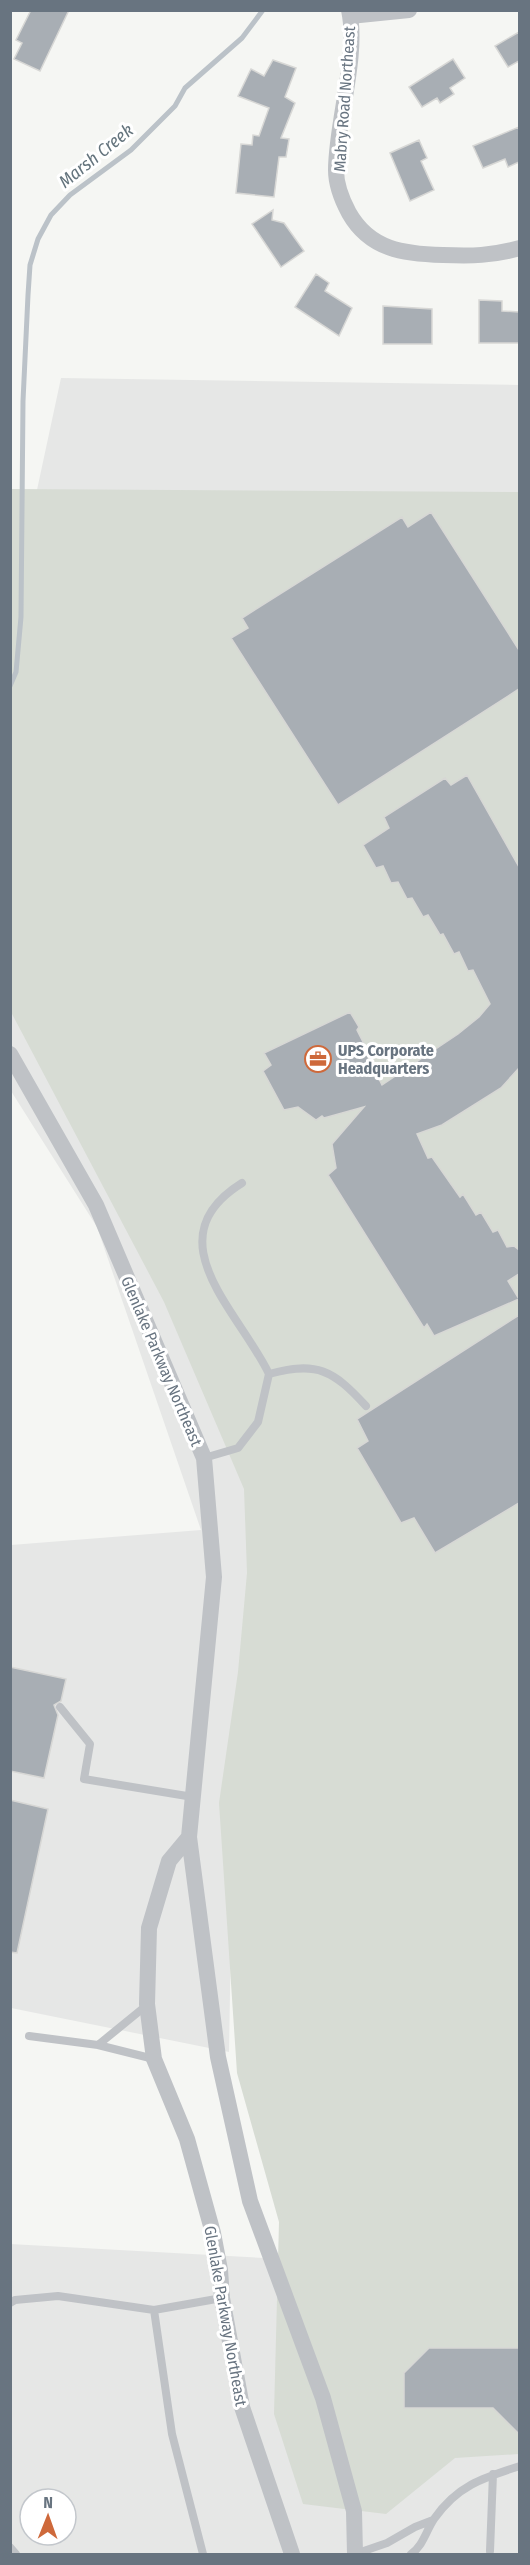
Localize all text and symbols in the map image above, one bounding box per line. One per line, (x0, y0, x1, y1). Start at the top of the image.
street label: Mabry Road Northeast (330, 25, 359, 173)
water label: Marsh Creek (54, 119, 138, 193)
place label: UPS Corporate Headquarters (338, 1041, 434, 1078)
office icon: UPS Corporate Headquarters (303, 1044, 333, 1074)
street label: Glenlake Parkway Northeast (117, 1273, 206, 1450)
street label: Glenlake Parkway Northeast (200, 2224, 251, 2408)
north arrow (18, 2487, 78, 2547)
text: N (43, 2493, 53, 2512)

